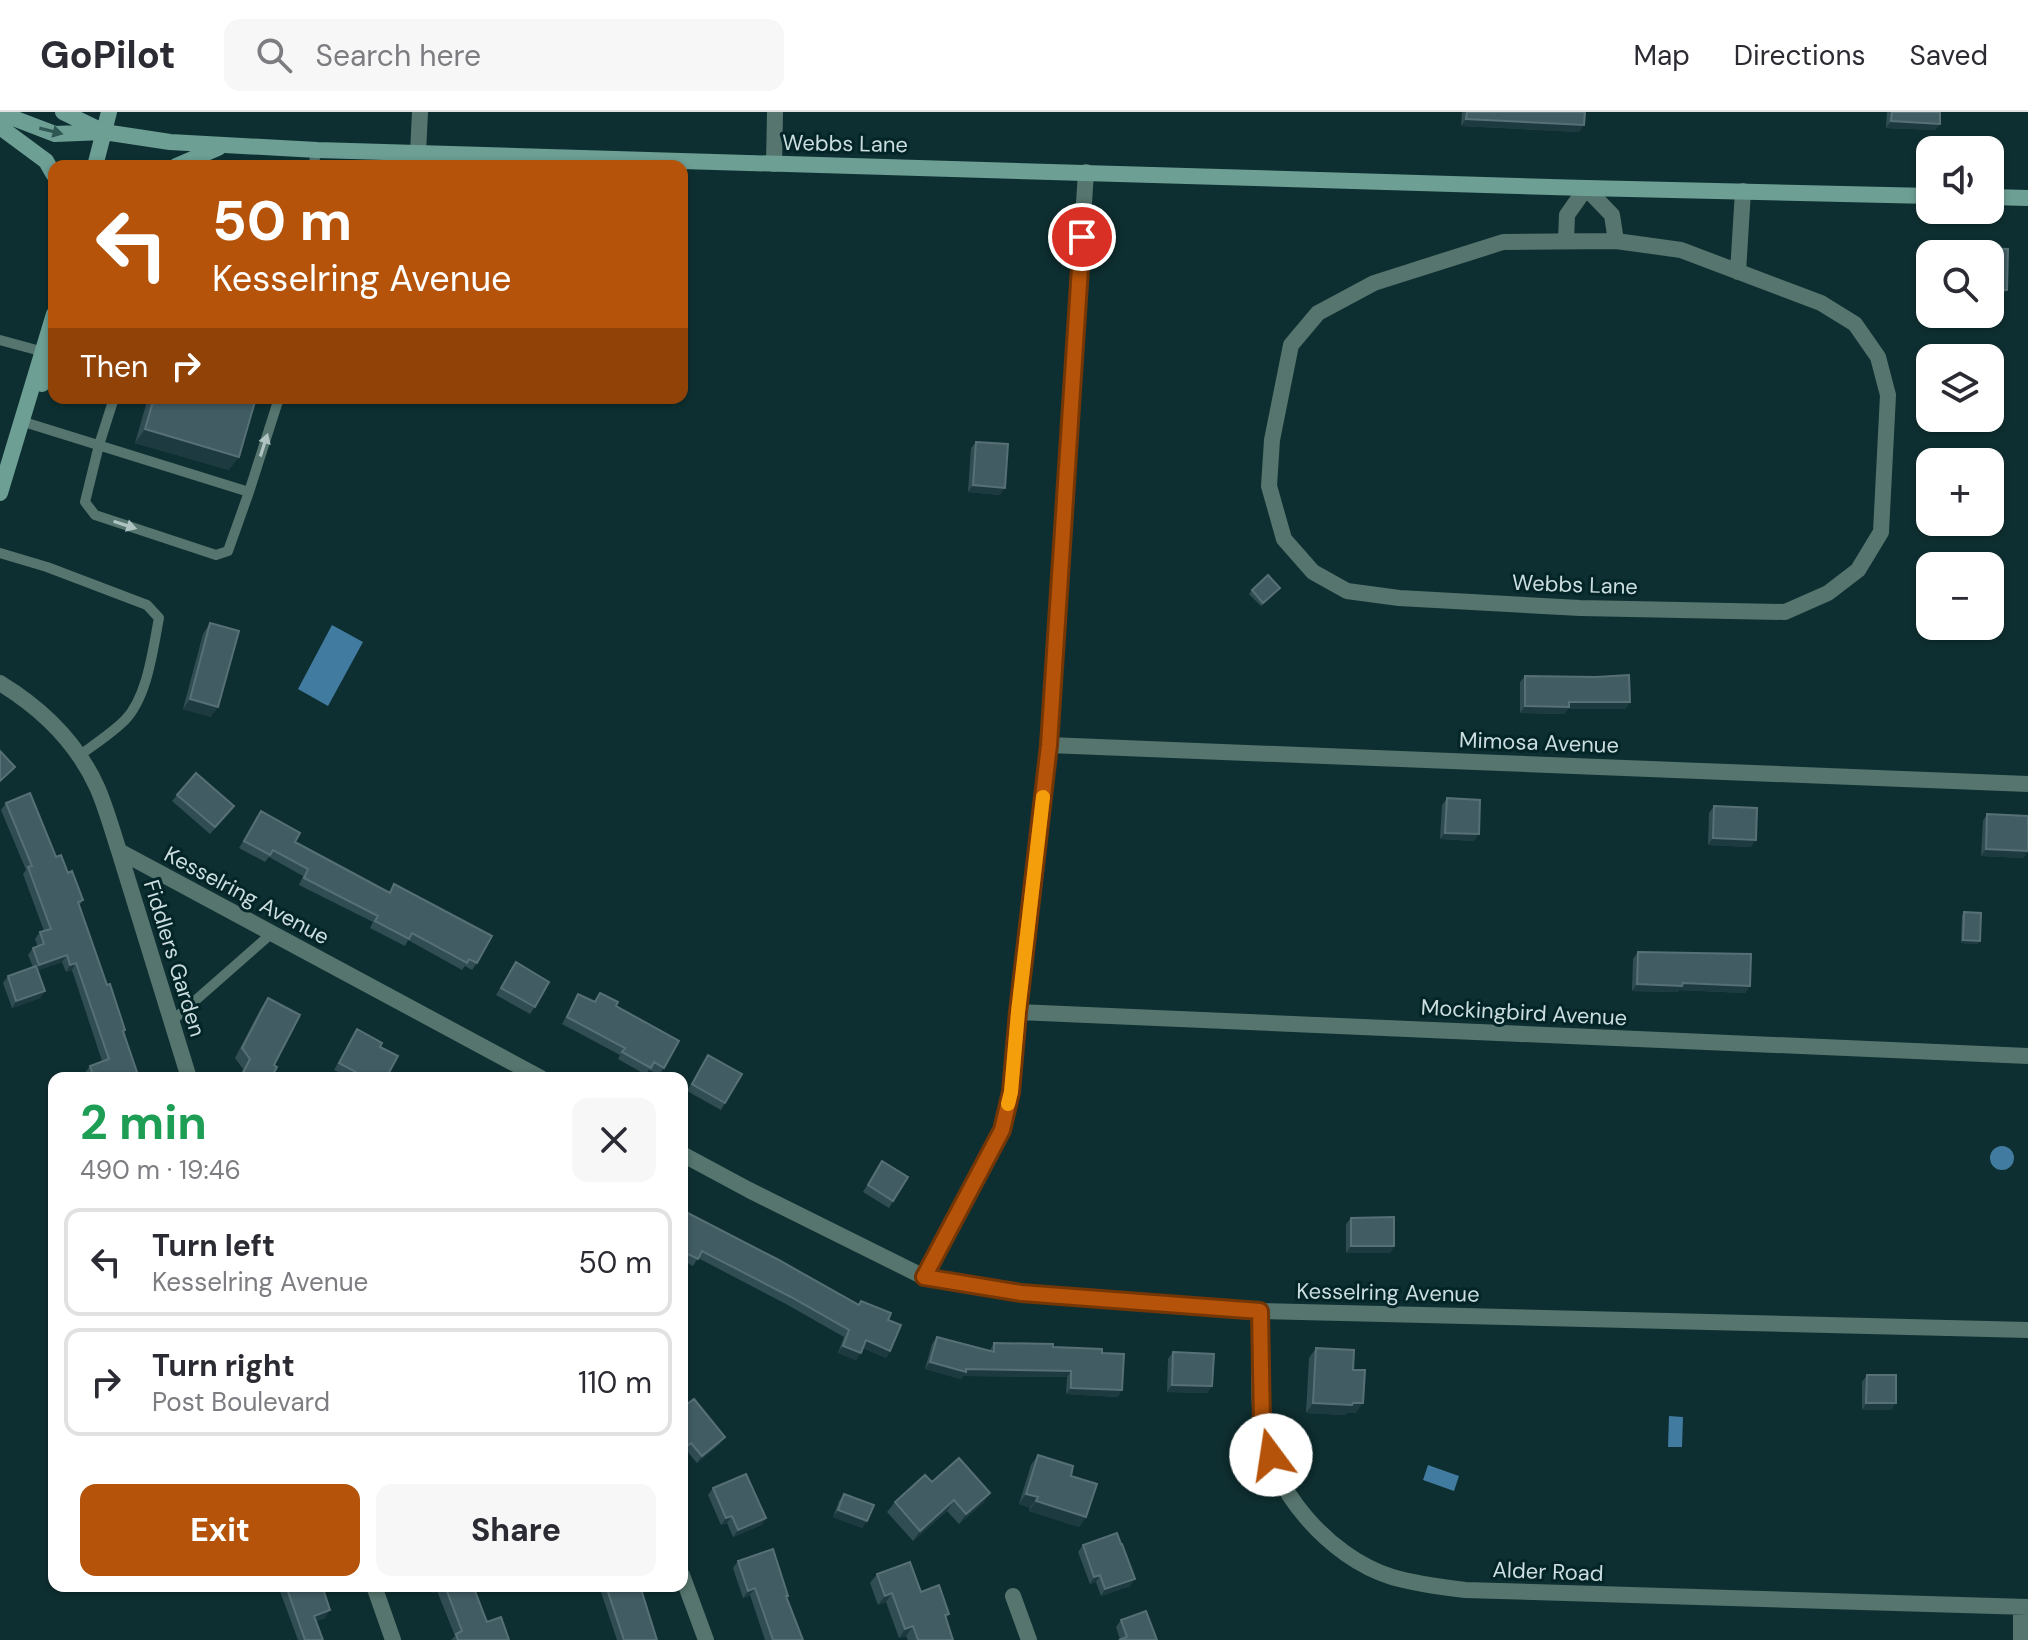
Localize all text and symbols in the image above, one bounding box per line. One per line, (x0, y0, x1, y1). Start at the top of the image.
search box (224, 19, 784, 91)
text: GoPilot (40, 30, 176, 80)
icon: search (252, 33, 296, 77)
text: Search here (316, 36, 481, 75)
text: Map (1633, 37, 1690, 74)
text: Directions (1734, 37, 1866, 74)
text: Saved (1910, 37, 1988, 74)
one-way arrow (38, 125, 63, 137)
street label: Webbs Lane (782, 128, 908, 159)
map controls (1916, 136, 2004, 640)
button: sound (1916, 136, 2004, 224)
text: 50 m (212, 184, 352, 257)
icon: left (80, 192, 184, 296)
pin (1048, 203, 1116, 271)
icon: arrive (1060, 215, 1104, 259)
button: search (1916, 240, 2004, 328)
text: Kesselring Avenue (212, 255, 512, 302)
icon: right (164, 344, 208, 388)
button: layers (1916, 344, 2004, 432)
text: Then (80, 347, 148, 386)
one-way arrow (258, 433, 271, 457)
button: + (1916, 448, 2004, 536)
one-way arrow (113, 519, 137, 531)
button: − (1916, 552, 2004, 640)
street label: Webbs Lane (1512, 568, 1638, 601)
street label: Mimosa Avenue (1458, 725, 1619, 760)
street label: Kesselring Avenue (159, 840, 334, 951)
street label: Fiddlers Garden (137, 876, 212, 1040)
street label: Mockingbird Avenue (1420, 993, 1628, 1032)
text: 2 min (80, 1091, 207, 1154)
button: close (572, 1098, 656, 1182)
text: 490 m · 19:46 (80, 1153, 241, 1187)
text: Turn left (152, 1226, 275, 1265)
icon: left (84, 1240, 128, 1284)
text: 50 m (578, 1243, 652, 1282)
text: Kesselring Avenue (152, 1265, 368, 1299)
street label: Kesselring Avenue (1296, 1276, 1480, 1309)
text: Turn right (152, 1346, 295, 1385)
icon: right (84, 1360, 128, 1404)
text: 110 m (578, 1363, 652, 1402)
text: Post Boulevard (152, 1385, 330, 1419)
position arrow (1229, 1413, 1313, 1497)
button: Exit (80, 1484, 360, 1576)
button: Share (376, 1484, 656, 1576)
street label: Alder Road (1492, 1555, 1604, 1588)

